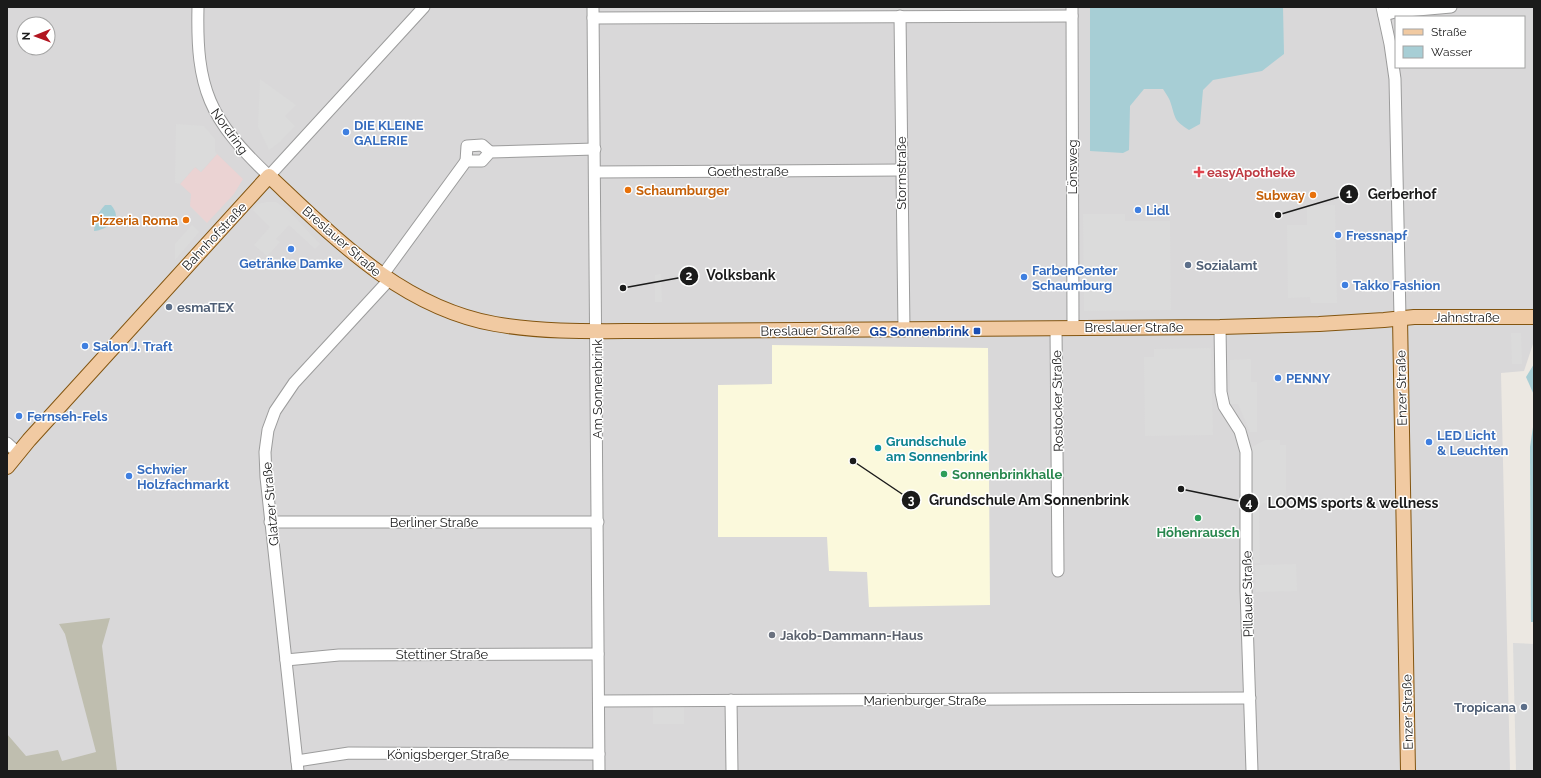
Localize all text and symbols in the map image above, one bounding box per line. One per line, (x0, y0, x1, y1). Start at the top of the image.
north arrow (16, 16, 56, 56)
legend (1395, 16, 1525, 68)
text: Straße (1431, 25, 1467, 39)
text: N (20, 32, 33, 40)
text: Wasser (1431, 45, 1473, 59)
street label: Nordring (208, 105, 251, 157)
place label: DIE KLEINE GALERIE (354, 118, 424, 148)
marker: DIE KLEINE GALERIE (341, 127, 351, 137)
street label: Stormstraße (894, 136, 909, 210)
street label: Lönsweg (1065, 140, 1080, 194)
street label: Goethestraße (707, 164, 789, 179)
place label: easyApotheke (1207, 165, 1296, 180)
marker: easyApotheke (1194, 167, 1204, 177)
callout: Gerberhof (1339, 181, 1444, 207)
place label: Schaumburger (636, 183, 729, 198)
marker: Schaumburger (623, 185, 633, 195)
text: Gerberhof (1368, 186, 1437, 202)
text: 1 (1346, 187, 1352, 201)
place label: Subway (1256, 188, 1305, 203)
marker: Subway (1308, 190, 1318, 200)
street label: Bahnhofstraße (179, 199, 250, 273)
street label: Breslauer Straße (299, 203, 384, 280)
place label: Lidl (1146, 203, 1170, 218)
marker: Lidl (1133, 205, 1143, 215)
place label: Pizzeria Roma (91, 213, 179, 228)
marker: Pizzeria Roma (181, 215, 191, 225)
place label: Fressnapf (1346, 228, 1408, 243)
marker: Fressnapf (1333, 230, 1343, 240)
marker: Getränke Damke (286, 244, 296, 254)
place label: Getränke Damke (239, 256, 343, 271)
place label: Sozialamt (1196, 258, 1258, 273)
marker: Sozialamt (1183, 260, 1193, 270)
callout: Volksbank (679, 263, 784, 289)
place label: FarbenCenter Schaumburg (1032, 263, 1117, 293)
text: Volksbank (706, 267, 776, 283)
text: 2 (686, 269, 693, 283)
marker: FarbenCenter Schaumburg (1019, 272, 1029, 282)
place label: Takko Fashion (1353, 278, 1440, 293)
marker: Takko Fashion (1340, 280, 1350, 290)
place label: esmaTEX (177, 300, 234, 315)
marker: esmaTEX (164, 302, 174, 312)
street label: Jahnstraße (1434, 310, 1500, 325)
street label: Breslauer Straße (1084, 320, 1184, 335)
street label: Breslauer Straße (760, 322, 860, 339)
place label: GS Sonnenbrink (870, 324, 970, 339)
marker: GS Sonnenbrink (972, 326, 982, 336)
place label: Salon J. Traft (93, 339, 173, 354)
street label: Am Sonnenbrink (590, 339, 605, 439)
marker: Salon J. Traft (80, 341, 90, 351)
street label: Rostocker Straße (1049, 350, 1066, 452)
street label: Enzer Straße (1393, 350, 1410, 426)
place label: PENNY (1286, 371, 1331, 386)
marker: PENNY (1273, 373, 1283, 383)
place label: Fernseh-Fels (27, 409, 108, 424)
marker: Fernseh-Fels (14, 411, 24, 421)
place label: LED Licht & Leuchten (1437, 428, 1509, 458)
place label: Grundschule am Sonnenbrink (886, 434, 988, 464)
marker: LED Licht & Leuchten (1424, 437, 1434, 447)
marker: Grundschule am Sonnenbrink (873, 443, 883, 453)
street label: Glatzer Straße (259, 461, 282, 547)
place label: Schwier Holzfachmarkt (137, 462, 229, 492)
place label: Sonnenbrinkhalle (952, 467, 1062, 482)
marker: Sonnenbrinkhalle (939, 469, 949, 479)
marker: Schwier Holzfachmarkt (124, 471, 134, 481)
callout: Grundschule Am Sonnenbrink (901, 487, 1138, 513)
callout: LOOMS sports & wellness (1239, 490, 1446, 516)
text: Grundschule Am Sonnenbrink (929, 492, 1129, 508)
text: 3 (908, 493, 915, 507)
text: LOOMS sports & wellness (1268, 495, 1439, 511)
text: 4 (1246, 496, 1253, 510)
marker: Höhenrausch (1193, 513, 1203, 523)
street label: Berliner Straße (390, 515, 479, 530)
place label: Höhenrausch (1156, 525, 1240, 540)
street label: Pillauer Straße (1239, 550, 1256, 637)
place label: Jakob-Dammann-Haus (780, 628, 924, 643)
marker: Jakob-Dammann-Haus (767, 630, 777, 640)
street label: Stettiner Straße (396, 647, 489, 662)
street label: Enzer Straße (1399, 674, 1416, 750)
street label: Marienburger Straße (864, 693, 987, 708)
place label: Tropicana (1454, 700, 1517, 715)
marker: Tropicana (1519, 702, 1529, 712)
street label: Königsberger Straße (387, 747, 509, 762)

